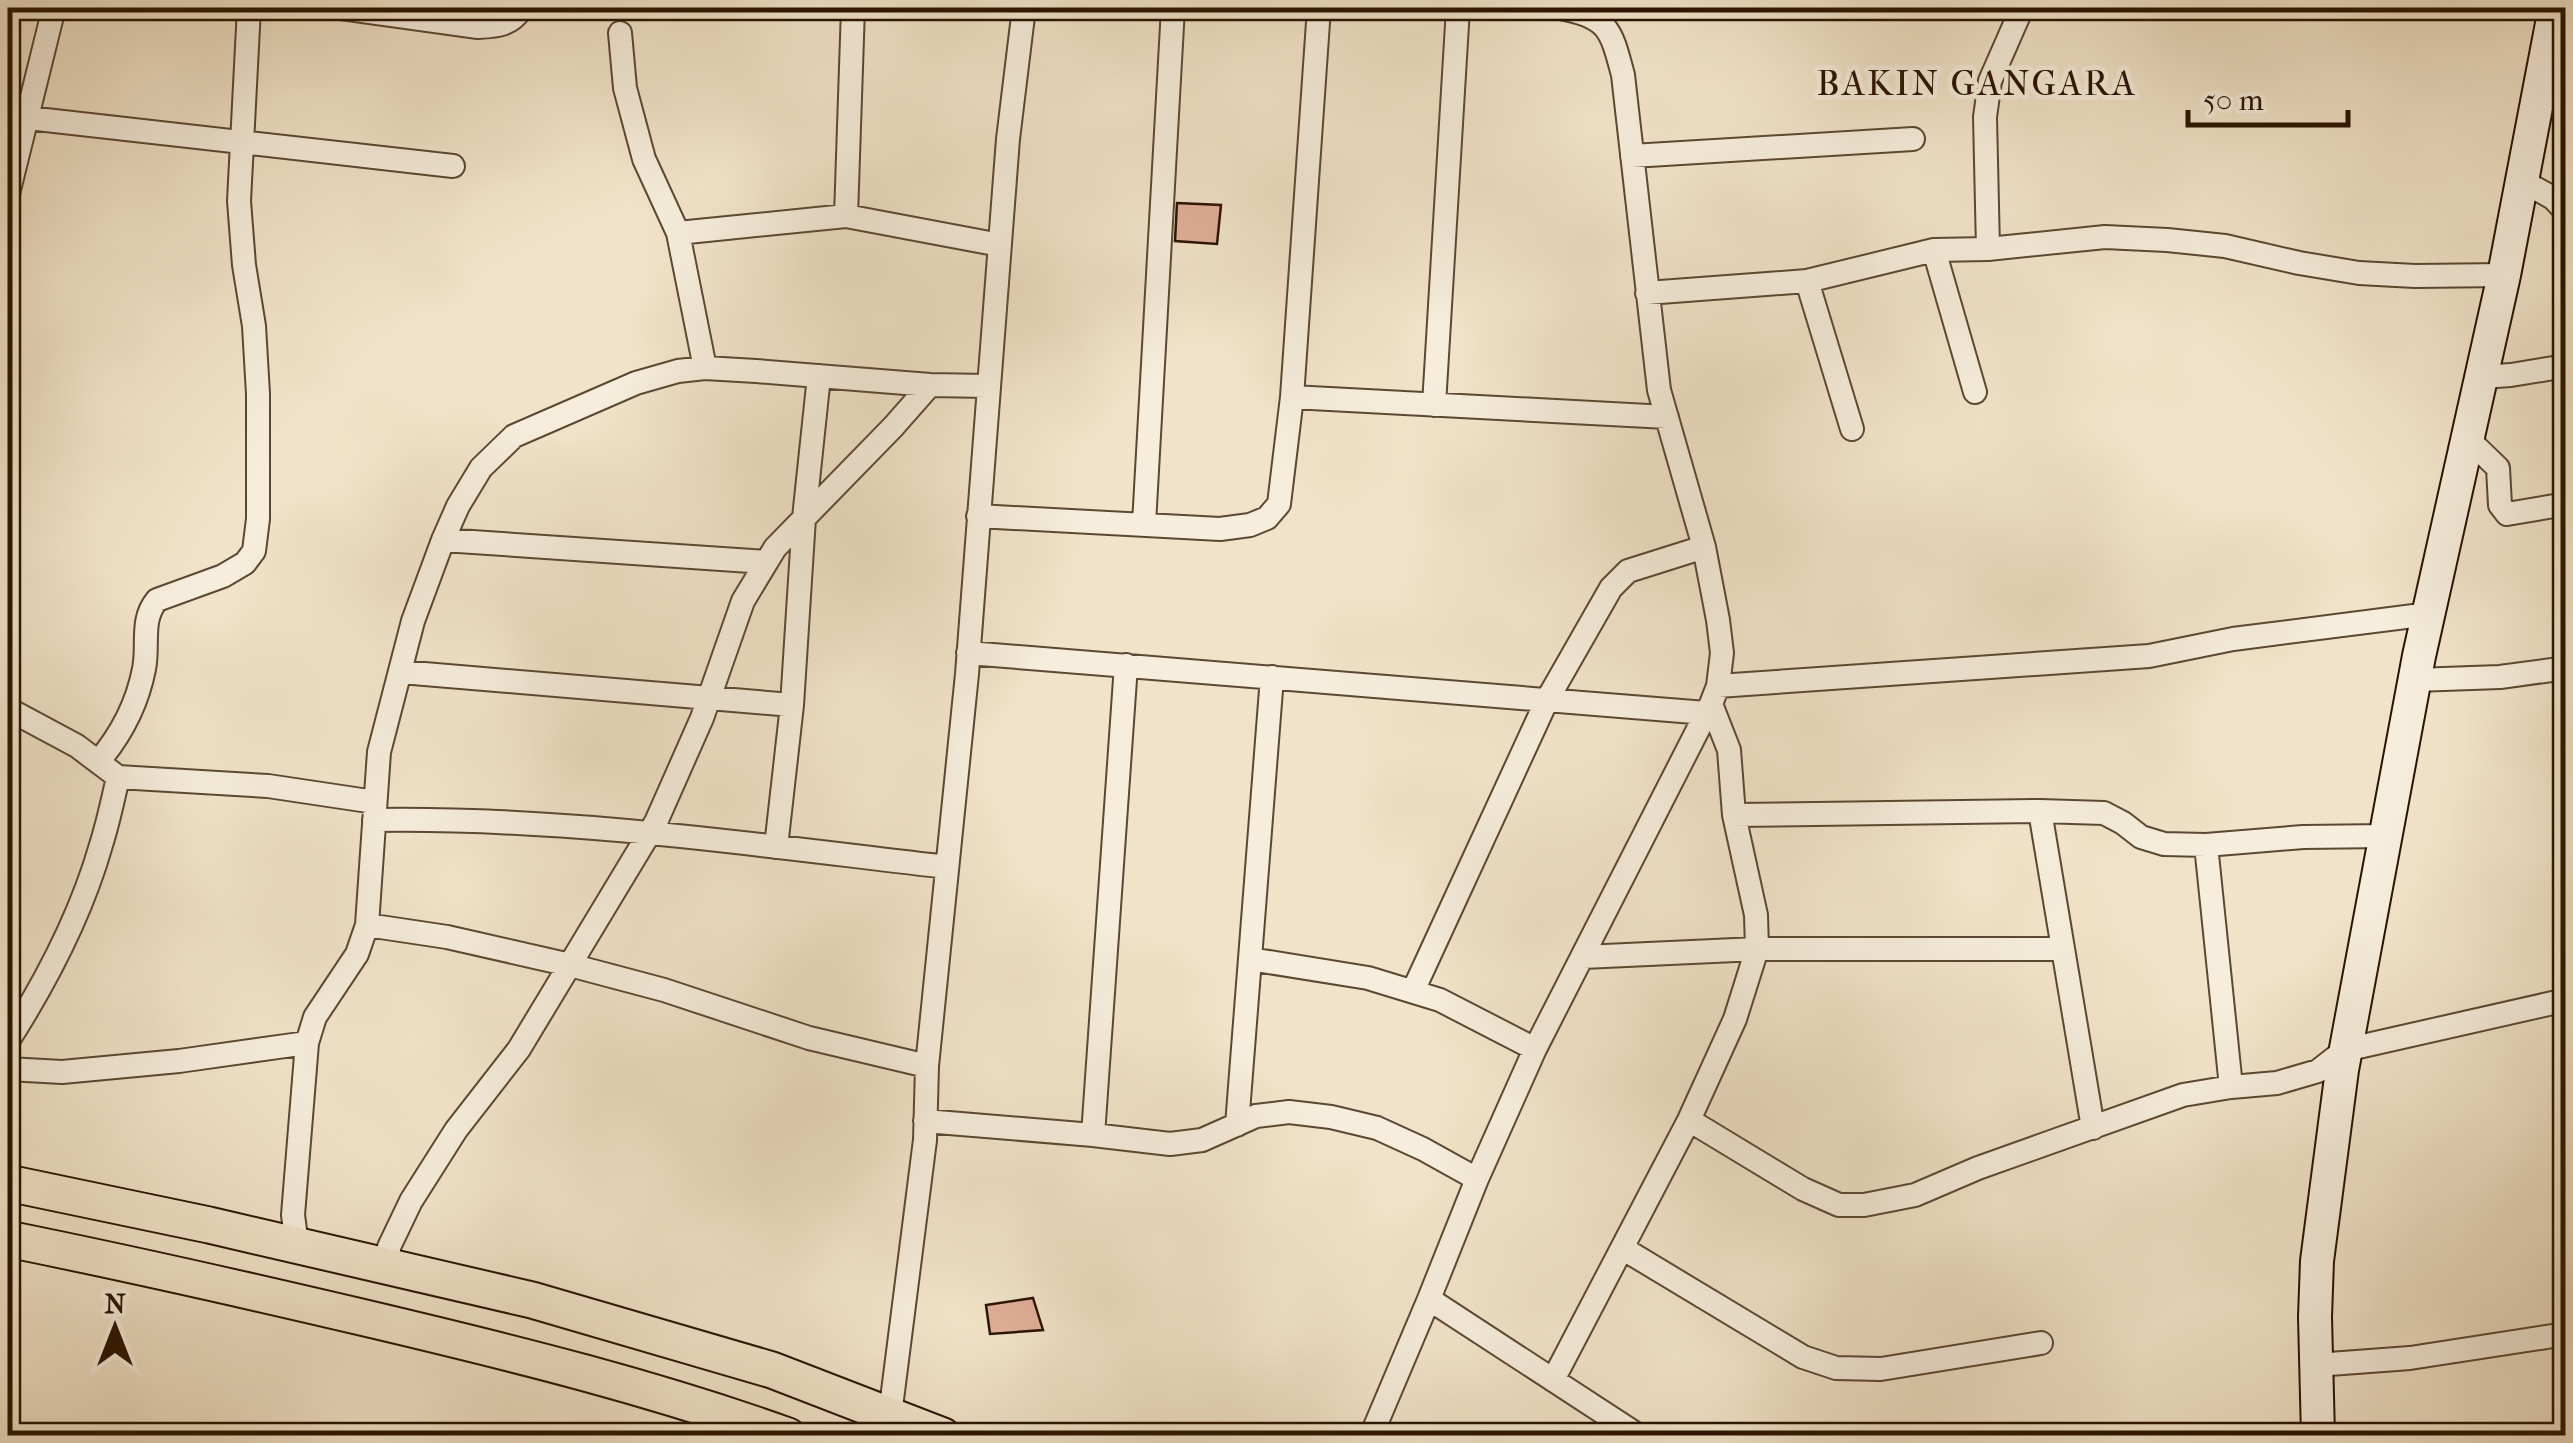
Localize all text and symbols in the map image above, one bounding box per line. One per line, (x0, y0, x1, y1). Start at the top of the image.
district label: BAKIN GANGARA (1817, 63, 2137, 104)
scale bar (2188, 65, 2348, 127)
text: 50 m (2203, 83, 2264, 118)
north arrow (65, 1278, 165, 1378)
text: N (104, 1287, 126, 1320)

